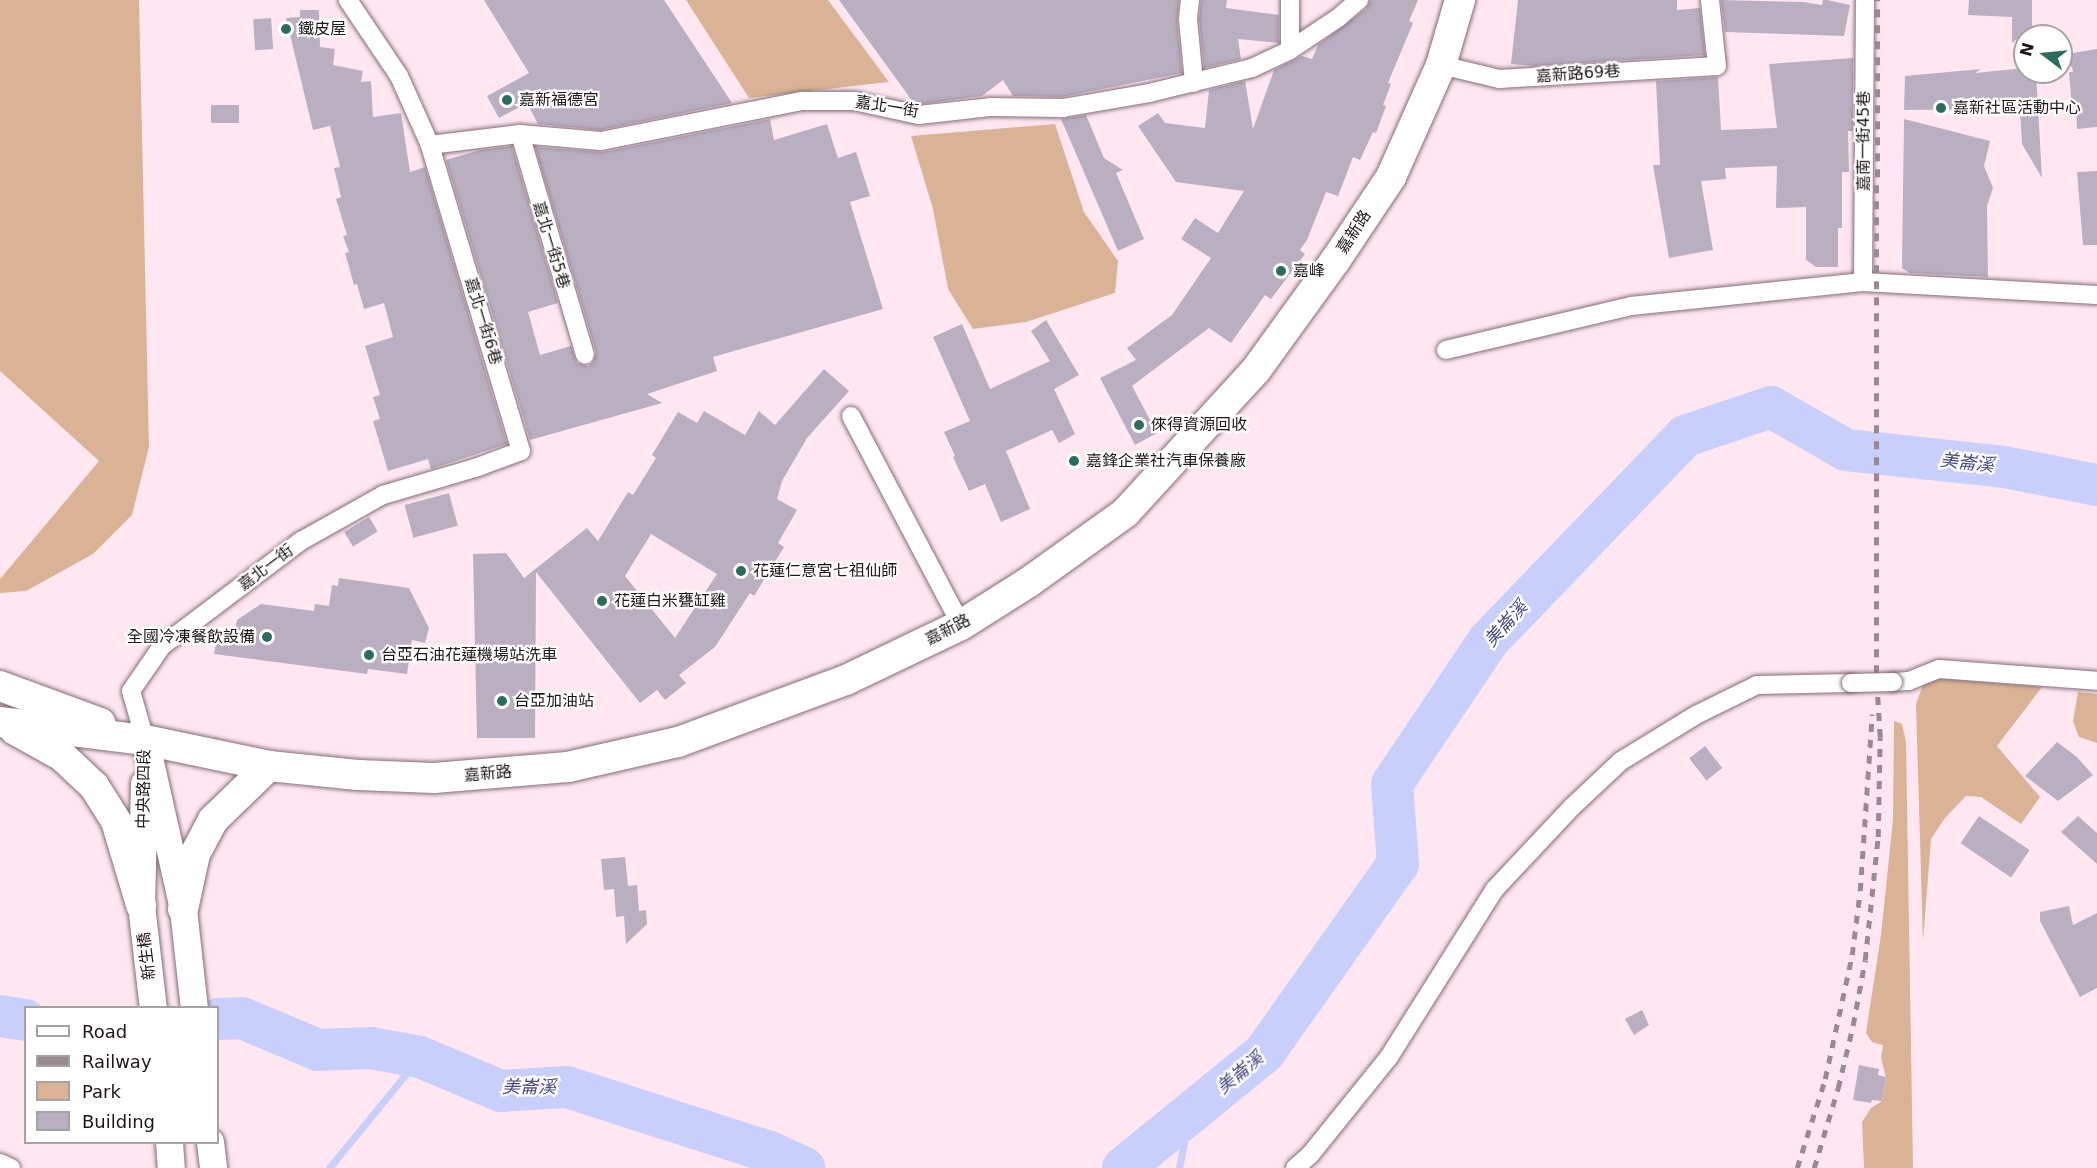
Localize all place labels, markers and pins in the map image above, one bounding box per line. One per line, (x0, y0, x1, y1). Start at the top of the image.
place label: 鐵皮屋 (298, 19, 346, 39)
marker: 鐵皮屋 (279, 22, 293, 36)
place label: 嘉新福德宮 (519, 90, 599, 110)
marker: 嘉新福德宮 (500, 93, 514, 107)
place label: 嘉新社區活動中心 (1953, 98, 2081, 118)
marker: 嘉新社區活動中心 (1934, 101, 1948, 115)
place label: 嘉峰 (1293, 261, 1325, 281)
marker: 嘉峰 (1274, 264, 1288, 278)
place label: 倈得資源回收 (1151, 415, 1247, 435)
marker: 倈得資源回收 (1132, 418, 1146, 432)
place label: 嘉鋒企業社汽車保養廠 (1086, 451, 1246, 471)
marker: 嘉鋒企業社汽車保養廠 (1067, 454, 1081, 468)
place label: 花蓮仁意宮七祖仙師 (753, 561, 897, 581)
marker: 花蓮仁意宮七祖仙師 (734, 564, 748, 578)
place label: 花蓮白米甕缸雞 (614, 591, 726, 611)
marker: 花蓮白米甕缸雞 (595, 594, 609, 608)
place label: 全國冷凍餐飲設備 (127, 627, 255, 647)
marker: 全國冷凍餐飲設備 (260, 630, 274, 644)
place label: 台亞石油花蓮機場站洗車 (381, 645, 557, 665)
marker: 台亞石油花蓮機場站洗車 (362, 648, 376, 662)
place label: 台亞加油站 (514, 691, 594, 711)
marker: 台亞加油站 (495, 694, 509, 708)

